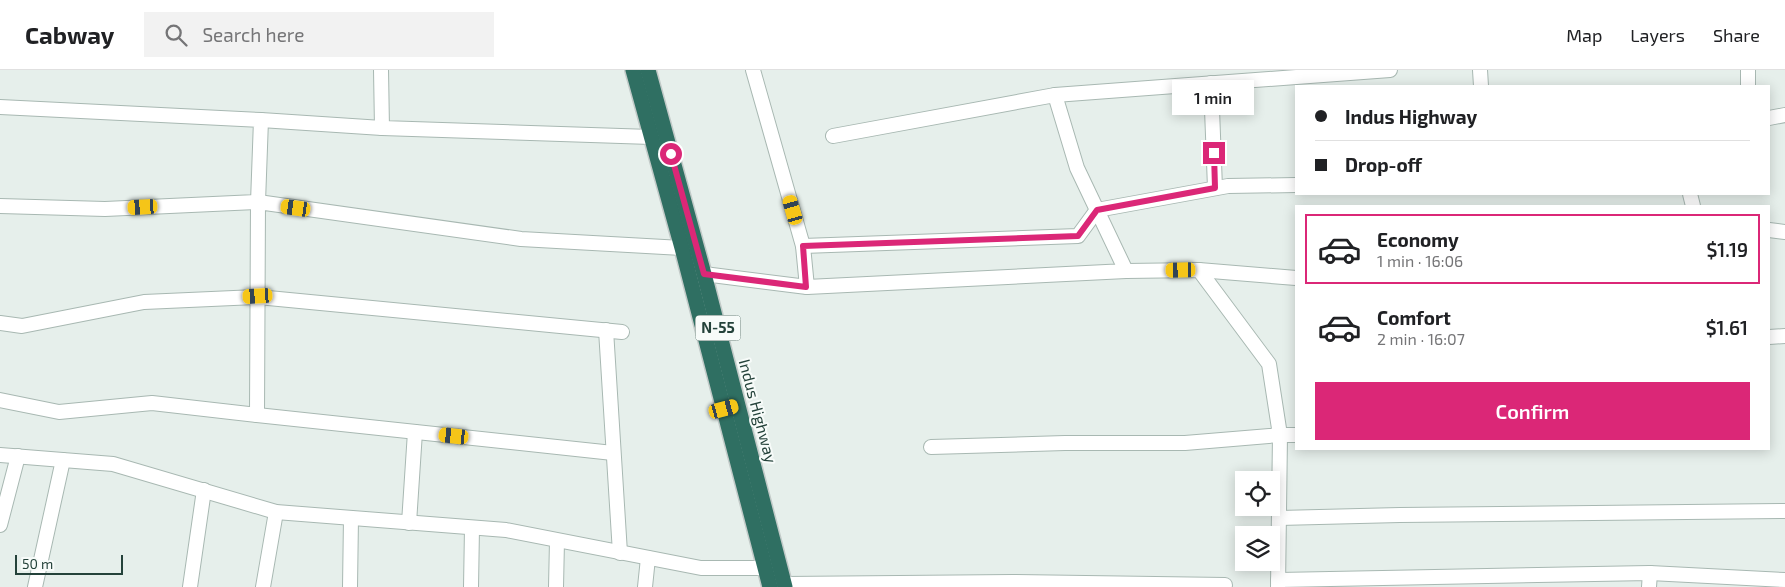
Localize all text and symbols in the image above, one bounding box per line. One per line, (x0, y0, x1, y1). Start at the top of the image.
search box (144, 12, 494, 57)
text: Cabway (25, 20, 114, 49)
icon: search (162, 21, 190, 49)
text: Search here (202, 23, 304, 46)
text: Map (1566, 24, 1602, 46)
text: Layers (1630, 24, 1685, 46)
text: Share (1713, 24, 1760, 46)
callout: 1 min (1173, 81, 1255, 116)
text: 1 min (1194, 88, 1232, 107)
text: Indus Highway (1345, 105, 1477, 128)
route end (1203, 142, 1225, 164)
route start (660, 143, 682, 165)
text: Drop-off (1345, 153, 1422, 176)
car (781, 194, 804, 226)
car (280, 198, 311, 218)
car (127, 199, 158, 215)
icon: car (1317, 227, 1362, 272)
text: Economy (1377, 228, 1459, 251)
text: $1.19 (1706, 238, 1748, 261)
text: 1 min · 16:06 (1377, 251, 1463, 270)
car (1165, 262, 1196, 278)
car (242, 288, 273, 304)
icon: car (1317, 305, 1362, 350)
text: Comfort (1377, 306, 1451, 329)
road number: N-55 (696, 316, 740, 340)
text: $1.61 (1706, 316, 1748, 339)
text: 2 min · 16:07 (1377, 329, 1465, 348)
street label: Indus Highway (735, 357, 782, 465)
button: Confirm (1315, 382, 1750, 440)
car (707, 398, 740, 420)
car (438, 427, 469, 445)
map controls (1235, 471, 1280, 571)
button: locate (1235, 471, 1280, 516)
button: layers (1235, 526, 1280, 571)
scale bar (15, 552, 122, 575)
text: 50 m (22, 555, 53, 572)

